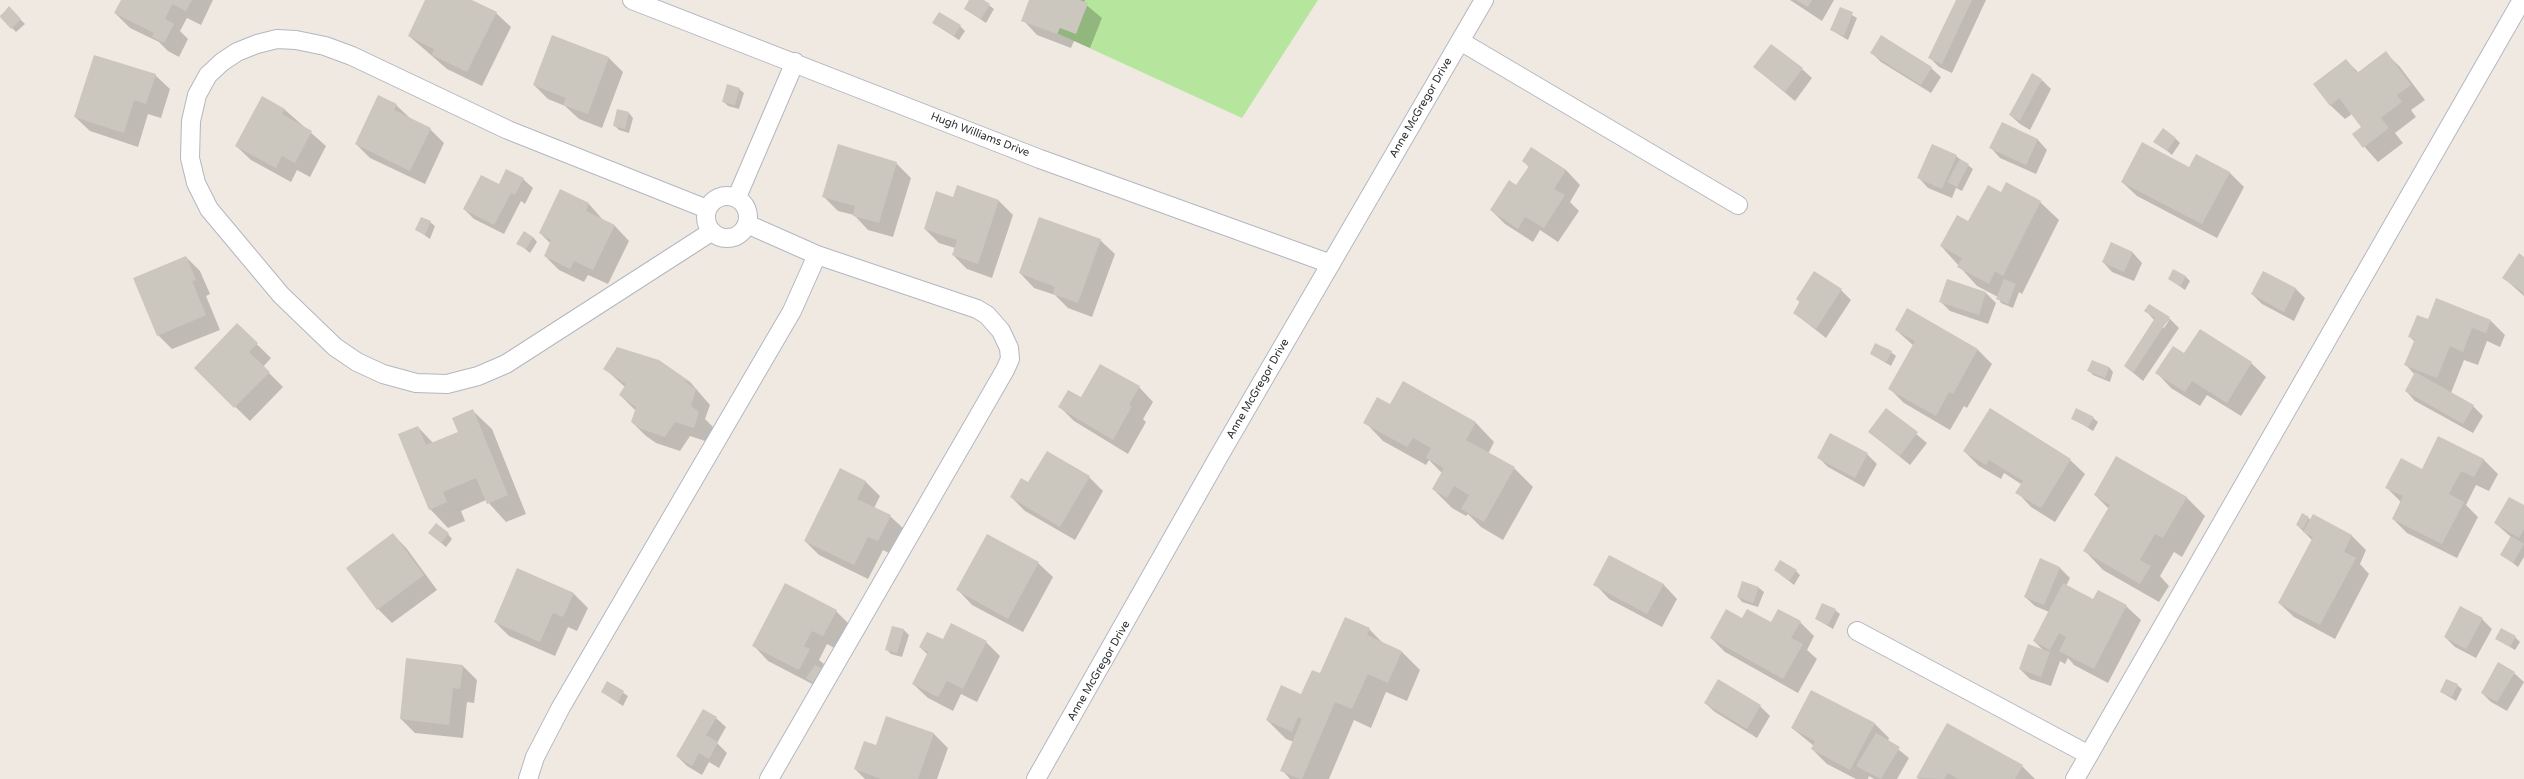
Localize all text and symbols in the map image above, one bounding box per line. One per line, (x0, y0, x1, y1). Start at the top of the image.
street label: Anne McGregor Drive (1387, 56, 1455, 160)
street label: Hugh Williams Drive (929, 110, 1031, 160)
street label: Anne McGregor Drive (1224, 337, 1292, 441)
street label: Anne McGregor Drive (1065, 619, 1133, 723)

